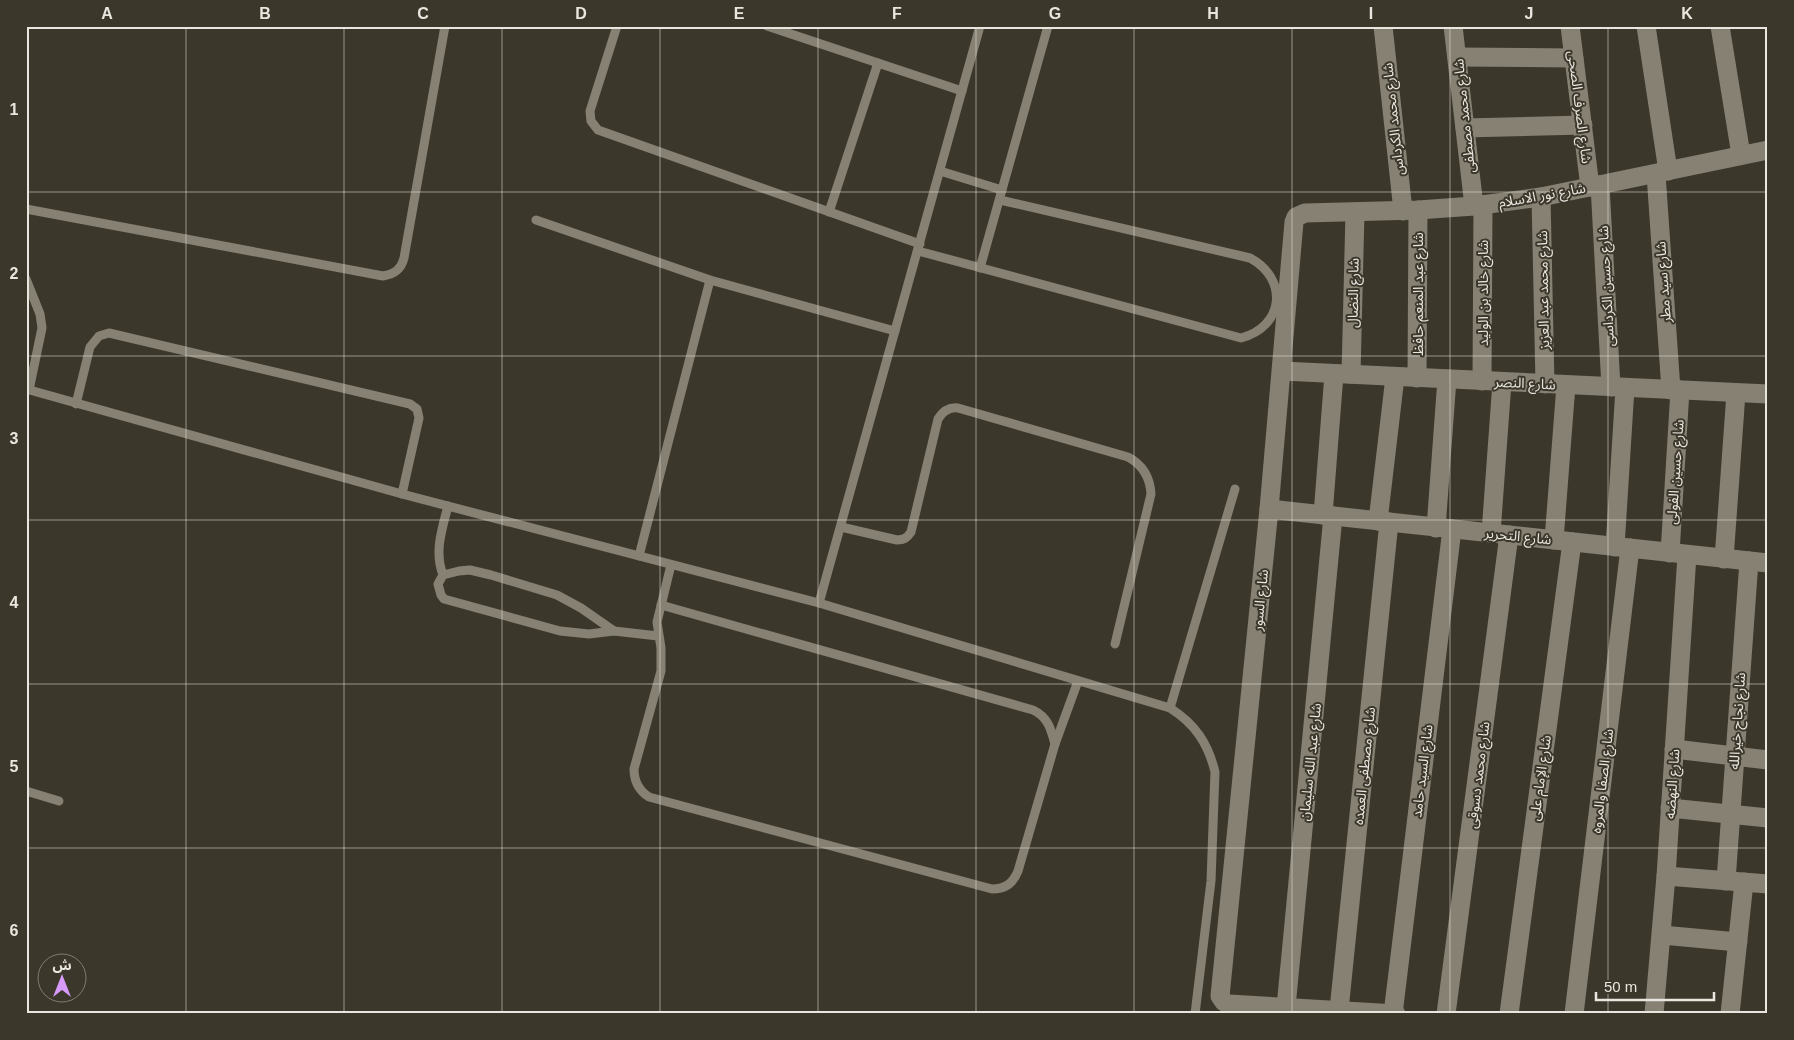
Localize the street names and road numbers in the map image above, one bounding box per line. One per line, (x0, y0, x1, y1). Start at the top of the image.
street label: شارع الصرف الصحى (1562, 50, 1595, 165)
street label: شارع محمد مصطفى (1450, 58, 1481, 174)
street label: شارع محمد الكرداس (1379, 62, 1410, 176)
street label: شارع نور الاسلام (1497, 179, 1587, 213)
street label: شارع حسين الكرداسى (1595, 225, 1620, 347)
street label: شارع محمد عبد العزيز (1534, 230, 1555, 351)
street label: شارع عبد المنعم حافظ (1410, 232, 1429, 356)
street label: شارع خالد بن الوليد (1475, 240, 1494, 346)
street label: شارع سيد مطر (1652, 241, 1677, 324)
street label: شارع النضال (1344, 258, 1365, 328)
street label: شارع النصر (1493, 373, 1556, 396)
street label: شارع حسين الفولى (1663, 419, 1690, 525)
street label: شارع التحرير (1482, 524, 1552, 550)
street label: شارع السور (1249, 568, 1274, 633)
street label: شارع نجاح خيرالله (1726, 672, 1751, 770)
street label: شارع عبد الله سليمان (1296, 702, 1327, 822)
street label: شارع مصطفى العمده (1350, 706, 1381, 826)
street label: شارع محمد دسوقى (1463, 721, 1495, 830)
street label: شارع السيد حامد (1408, 723, 1439, 819)
street label: شارع الصفا والمروه (1588, 728, 1619, 835)
street label: شارع الإمام على (1526, 734, 1557, 822)
street label: شارع النهضه (1662, 748, 1685, 820)

